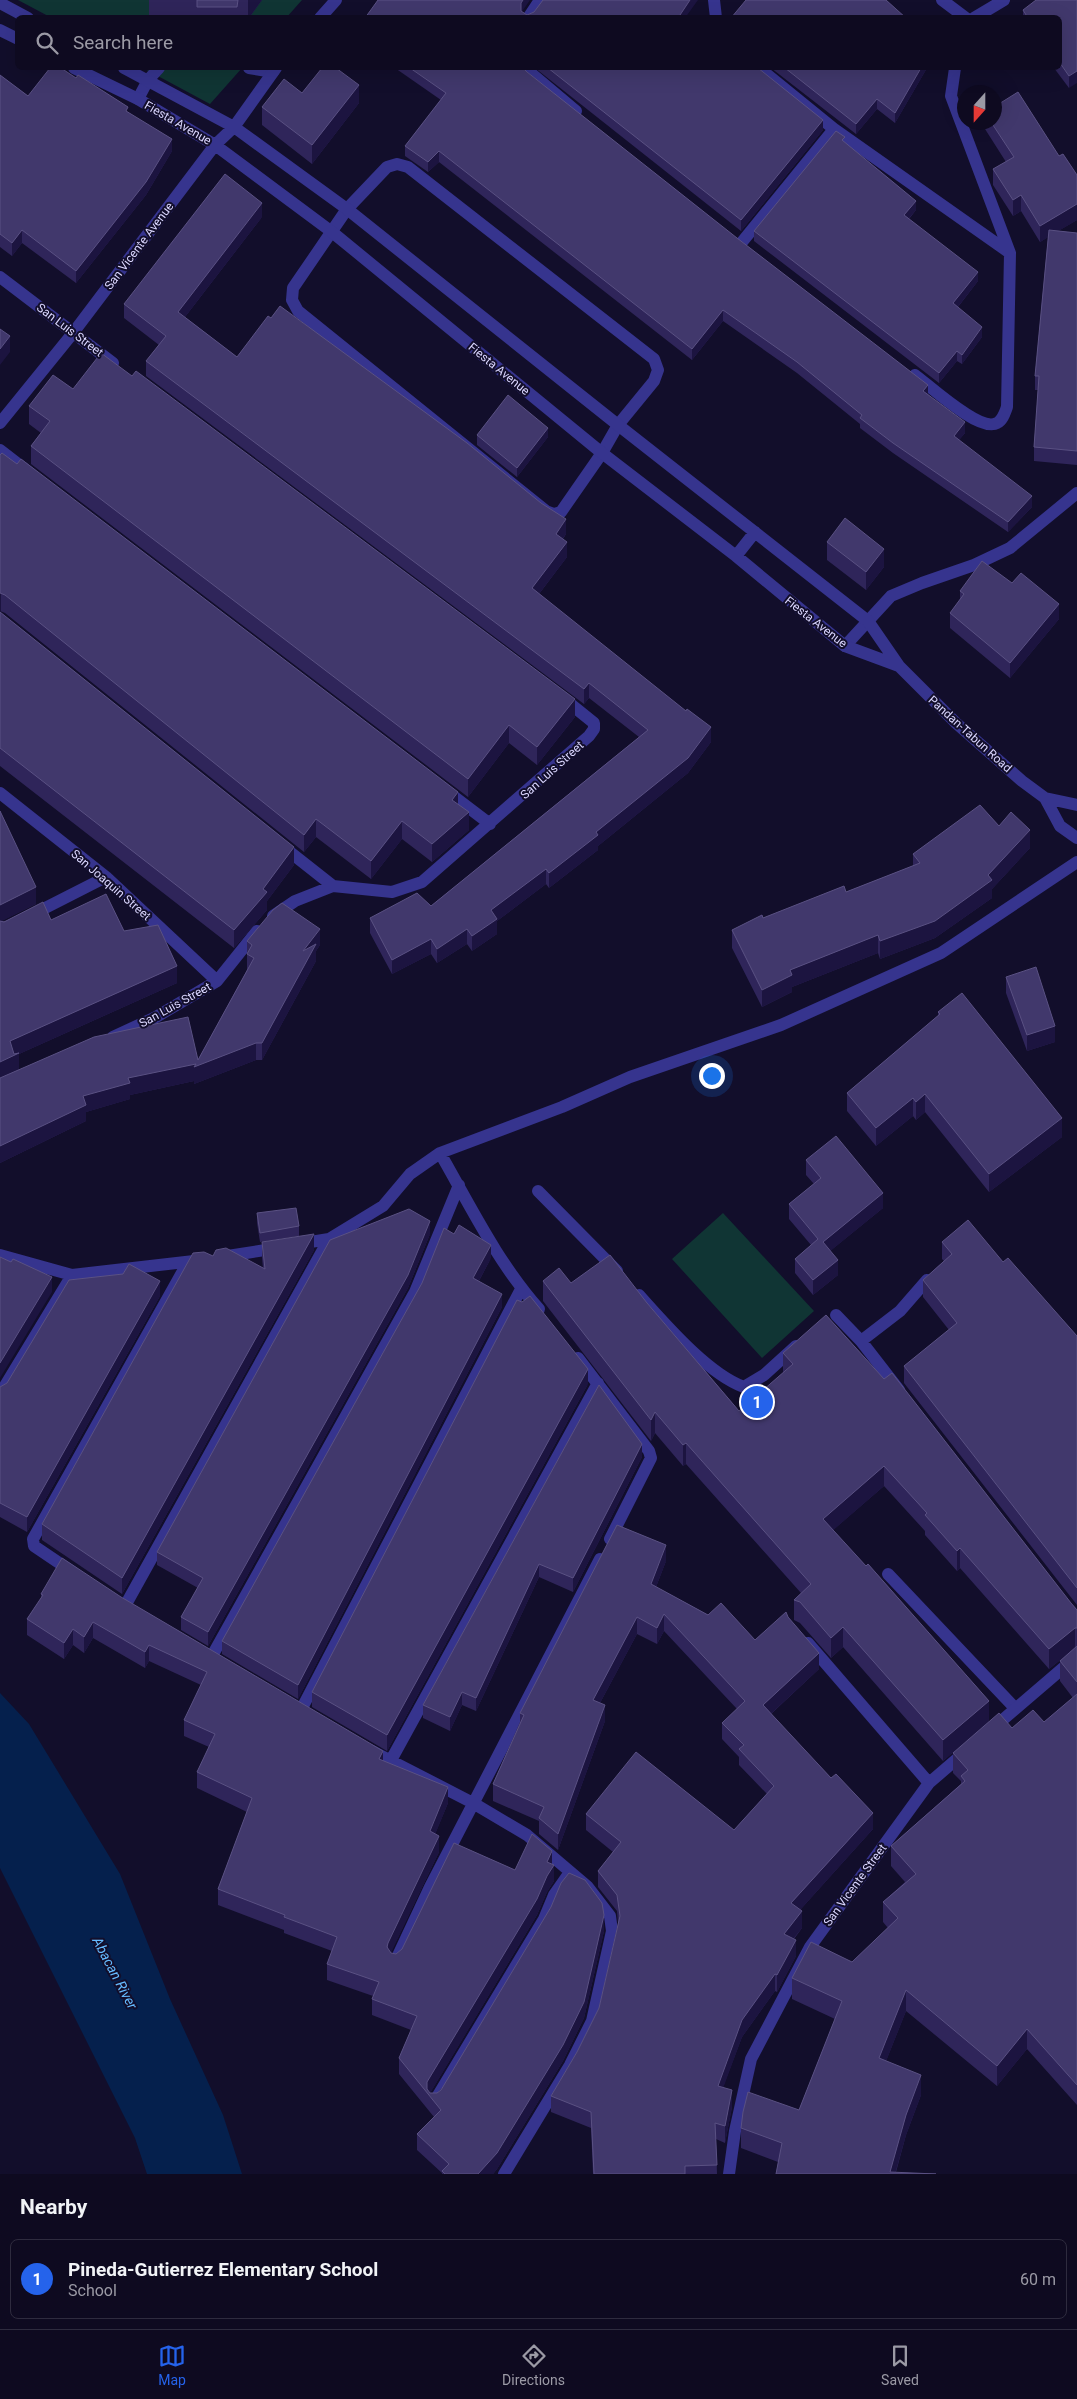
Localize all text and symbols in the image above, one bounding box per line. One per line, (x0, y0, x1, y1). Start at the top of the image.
search box (15, 15, 1062, 70)
icon: search (33, 29, 61, 57)
text: Search here (73, 31, 173, 54)
north arrow (957, 85, 1002, 130)
street label: Fiesta Avenue (142, 98, 214, 148)
street label: San Vicente Avenue (102, 200, 176, 292)
street label: San Luis Street (34, 300, 106, 360)
street label: Fiesta Avenue (466, 340, 532, 398)
street label: Fiesta Avenue (782, 593, 850, 651)
street label: Pandan-Tabun Road (925, 693, 1015, 775)
street label: San Luis Street (518, 738, 586, 802)
street label: San Joaquin Street (68, 847, 154, 923)
street label: San Luis Street (137, 979, 213, 1030)
your location (699, 1063, 725, 1089)
pin: 1 (741, 1383, 773, 1421)
street label: San Vicente Street (821, 1841, 890, 1929)
water label: Abacan River (89, 1933, 141, 2012)
text: Nearby (20, 2195, 87, 2219)
text: Pineda-Gutierrez Elementary School (68, 2258, 378, 2281)
text: 1 (32, 2270, 42, 2289)
text: 60 m (1020, 2270, 1056, 2289)
text: School (68, 2281, 117, 2300)
tab: Map (158, 2342, 186, 2388)
tab: Directions (502, 2342, 565, 2388)
tab: Saved (881, 2342, 919, 2388)

